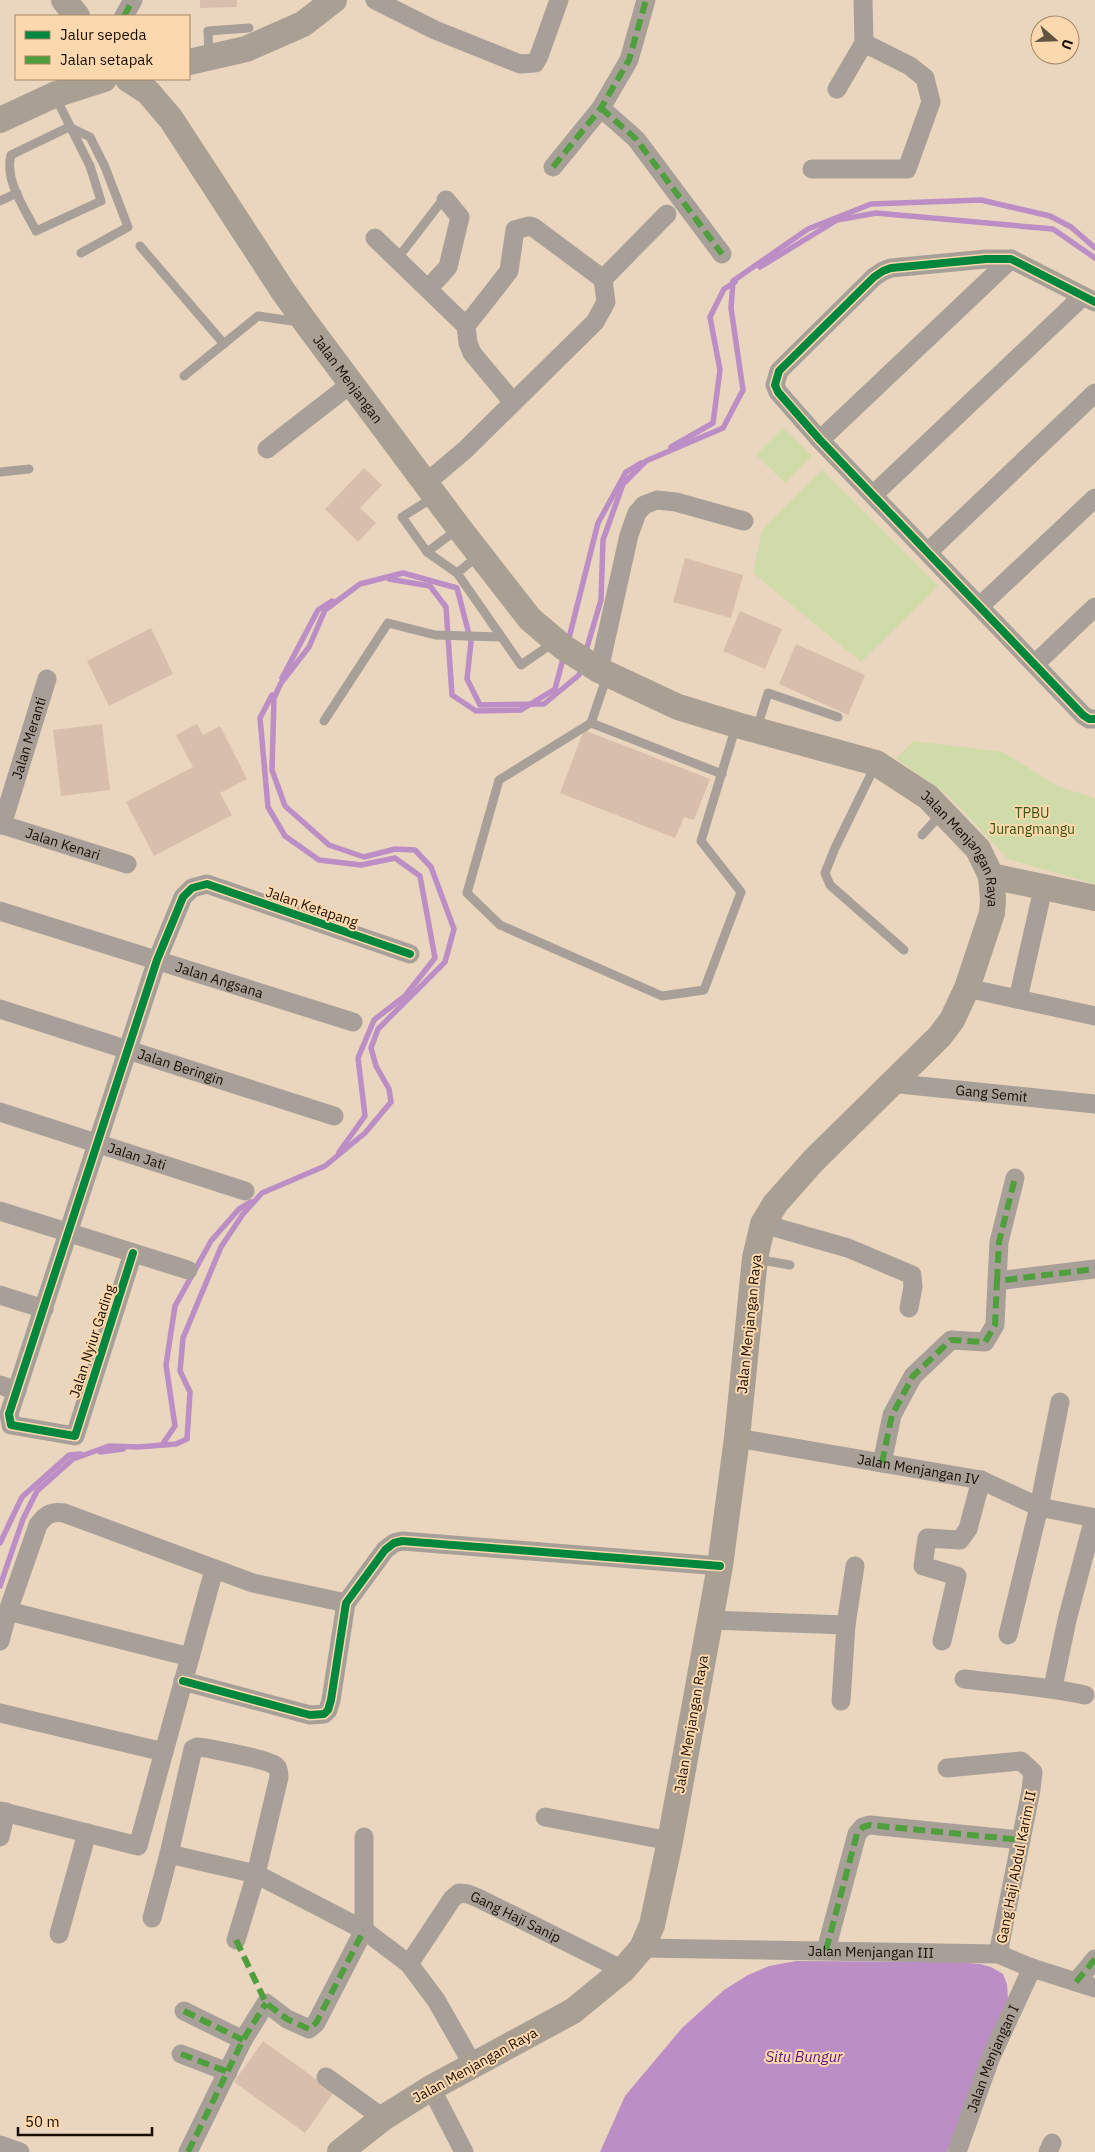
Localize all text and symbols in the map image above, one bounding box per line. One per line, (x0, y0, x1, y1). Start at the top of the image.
legend (15, 15, 190, 80)
north arrow (1030, 15, 1080, 65)
text: Jalur sepeda (60, 25, 147, 44)
text: U (1057, 37, 1077, 52)
text: Jalan setapak (60, 50, 153, 69)
street label: Jalan Menjangan (309, 331, 387, 427)
street label: Jalan Meranti (8, 695, 50, 781)
street label: Jalan Menjangan Raya (918, 786, 1002, 908)
park label: TPBU Jurangmangu (989, 804, 1075, 838)
street label: Jalan Kenari (23, 824, 103, 864)
street label: Jalan Ketapang (263, 883, 361, 931)
street label: Jalan Angsana (173, 958, 266, 1002)
street label: Jalan Beringin (136, 1045, 226, 1089)
street label: Gang Semit (955, 1081, 1028, 1106)
street label: Jalan Jati (106, 1138, 168, 1174)
street label: Jalan Menjangan Raya (733, 1253, 765, 1394)
street label: Jalan Nyiur Gading (65, 1281, 119, 1400)
street label: Jalan Menjangan IV (856, 1450, 981, 1489)
street label: Jalan Menjangan Raya (670, 1653, 712, 1794)
street label: Gang Haji Abdul Karim II (992, 1789, 1040, 1945)
street label: Gang Haji Sanip (468, 1887, 564, 1947)
street label: Jalan Menjangan III (808, 1942, 934, 1962)
street label: Jalan Menjangan I (963, 2002, 1023, 2115)
street label: Jalan Menjangan Raya (410, 2023, 541, 2107)
water label: Situ Bungur (765, 2047, 843, 2066)
scale bar (18, 2104, 151, 2136)
text: 50 m (25, 2112, 60, 2131)

